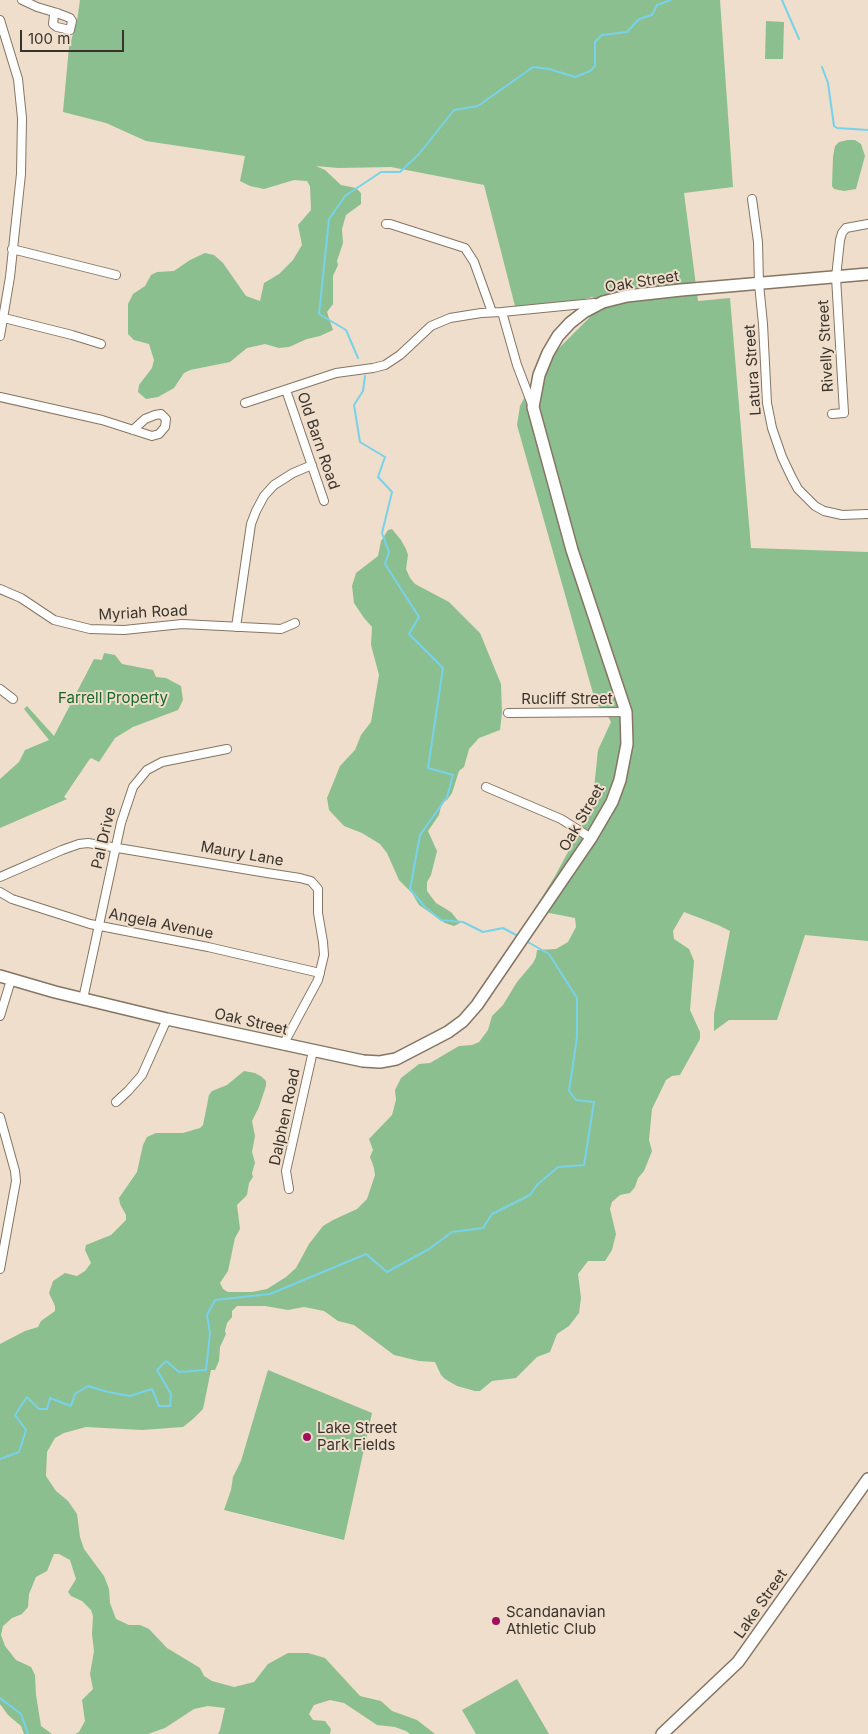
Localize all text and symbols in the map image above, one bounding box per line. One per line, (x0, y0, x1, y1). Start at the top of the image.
scale bar (22, 20, 126, 52)
text: 100 m (28, 29, 70, 48)
street label: Oak Street (604, 267, 680, 297)
street label: Rivelly Street (815, 299, 837, 393)
street label: Latura Street (741, 324, 765, 416)
street label: Old Barn Road (293, 390, 343, 492)
street label: Myriah Road (98, 602, 188, 624)
park label: Farrell Property (58, 689, 168, 707)
street label: Rucliff Street (521, 690, 613, 708)
street label: Oak Street (556, 781, 608, 855)
street label: Pal Drive (88, 805, 120, 871)
street label: Maury Lane (199, 838, 285, 870)
street label: Angela Avenue (107, 905, 215, 943)
street label: Oak Street (213, 1005, 289, 1039)
street label: Dalphen Road (266, 1067, 304, 1167)
place label: Lake Street Park Fields (317, 1419, 397, 1454)
marker: Lake Street Park Fields (301, 1431, 313, 1443)
street label: Lake Street (731, 1566, 791, 1642)
place label: Scandanavian Athletic Club (506, 1603, 606, 1638)
marker: Scandanavian Athletic Club (490, 1615, 502, 1627)

